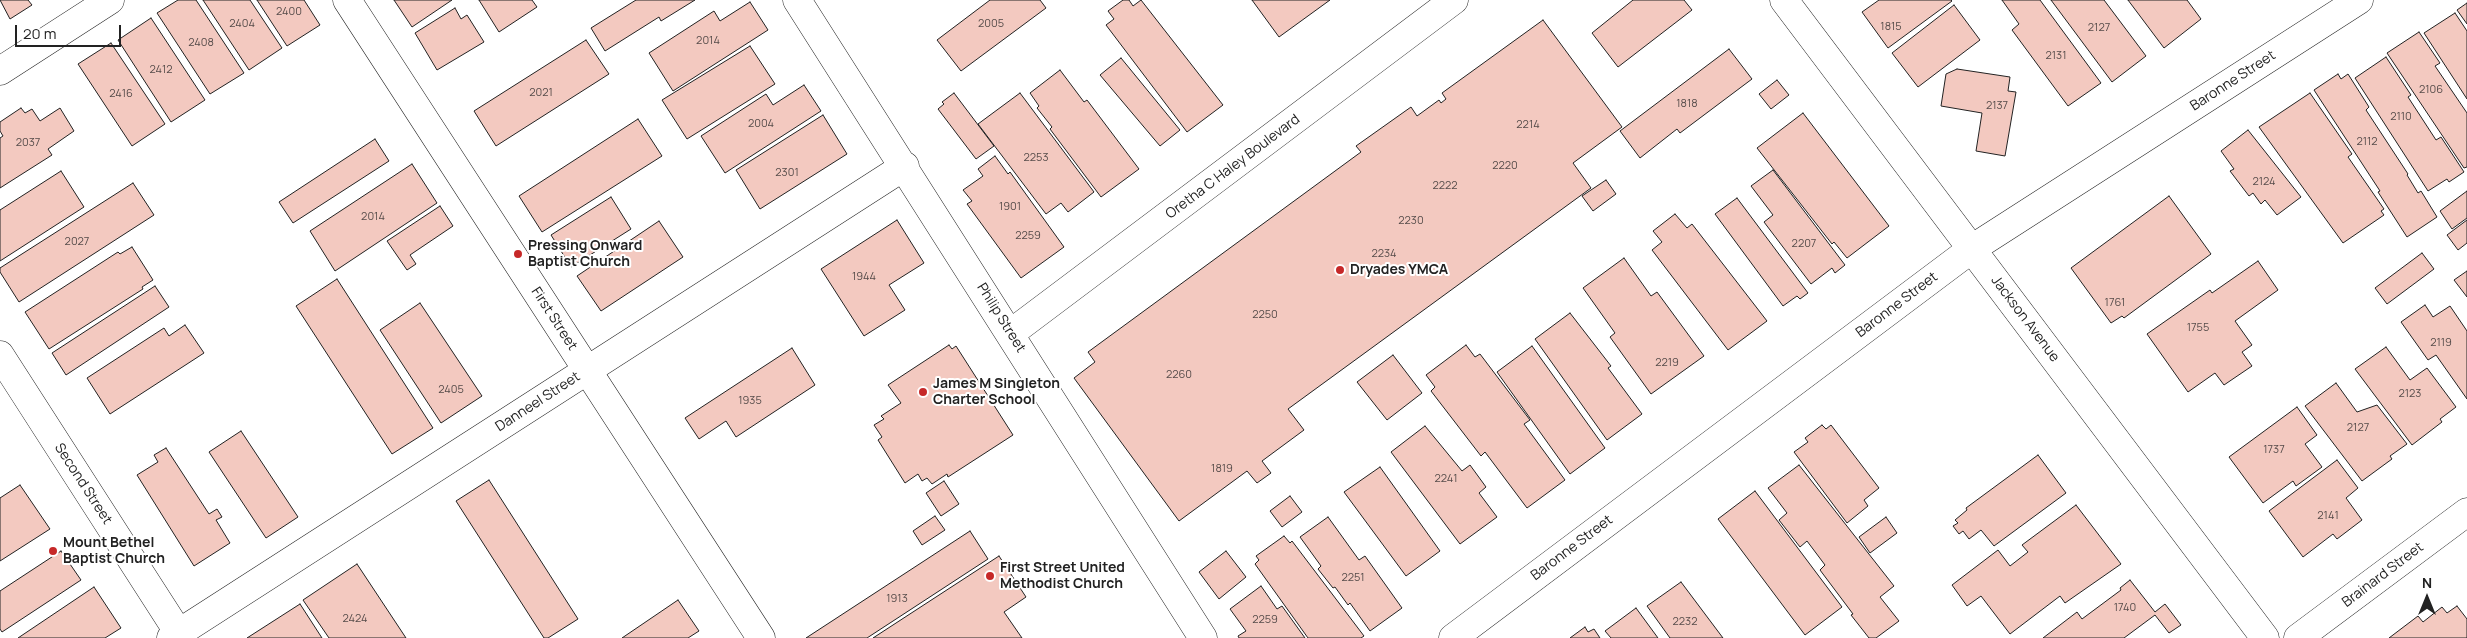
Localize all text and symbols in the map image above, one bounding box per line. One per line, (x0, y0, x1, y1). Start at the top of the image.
house number: 2400 (276, 5, 302, 19)
scale bar (18, 15, 124, 47)
house number: 2404 (229, 17, 255, 31)
house number: 2005 (978, 17, 1004, 31)
house number: 1815 (1880, 20, 1902, 34)
house number: 2127 (2088, 21, 2110, 35)
text: 20 m (23, 23, 56, 44)
house number: 2014 (696, 34, 720, 48)
house number: 2408 (188, 36, 214, 50)
street label: Baronne Street (2187, 47, 2279, 115)
house number: 2131 (2046, 49, 2066, 63)
house number: 2412 (149, 63, 173, 77)
house number: 2106 (2419, 83, 2443, 97)
house number: 2021 (529, 86, 553, 100)
house number: 2416 (109, 87, 133, 101)
house number: 1818 (1676, 97, 1698, 111)
house number: 2137 (1986, 99, 2008, 113)
house number: 2110 (2390, 110, 2412, 124)
street label: Oretha C Haley Boulevard (1163, 111, 1303, 223)
house number: 2004 (748, 117, 774, 131)
house number: 2214 (1516, 118, 1540, 132)
house number: 2112 (2356, 135, 2378, 149)
house number: 2037 (16, 136, 40, 150)
house number: 2253 (1024, 151, 1048, 165)
house number: 2220 (1492, 159, 1518, 173)
house number: 2301 (775, 166, 799, 180)
house number: 2124 (2252, 175, 2276, 189)
house number: 2222 (1432, 179, 1458, 193)
house number: 1901 (999, 200, 1021, 214)
house number: 2014 (361, 210, 385, 224)
house number: 2230 (1398, 214, 1424, 228)
house number: 2259 (1015, 229, 1041, 243)
house number: 2027 (65, 235, 89, 249)
house number: 2207 (1792, 237, 1816, 251)
place label: Pressing Onward Baptist Church (528, 238, 642, 270)
house number: 2234 (1371, 247, 1397, 261)
marker: Pressing Onward Baptist Church (512, 248, 524, 260)
place label: Dryades YMCA (1350, 262, 1448, 278)
marker: Dryades YMCA (1334, 264, 1346, 276)
street label: Baronne Street (1853, 269, 1941, 341)
house number: 1944 (852, 270, 876, 284)
street label: Jackson Avenue (1987, 273, 2063, 365)
street label: Philip Street (973, 280, 1029, 356)
street label: First Street (527, 284, 581, 354)
house number: 1761 (2105, 296, 2125, 310)
house number: 2250 (1252, 308, 1278, 322)
house number: 1755 (2187, 321, 2209, 335)
house number: 2119 (2430, 336, 2452, 350)
house number: 2219 (1655, 356, 1679, 370)
street label: Danneel Street (493, 368, 583, 436)
house number: 2260 (1166, 368, 1192, 382)
place label: James M Singleton Charter School (933, 376, 1060, 408)
house number: 2405 (438, 383, 464, 397)
marker: James M Singleton Charter School (917, 386, 929, 398)
house number: 2123 (2399, 387, 2421, 401)
house number: 1935 (738, 394, 762, 408)
house number: 2127 (2347, 421, 2369, 435)
street label: Second Street (51, 440, 115, 528)
house number: 1737 (2263, 443, 2285, 457)
house number: 1819 (1211, 462, 1233, 476)
house number: 2241 (1434, 472, 1458, 486)
house number: 2141 (2317, 509, 2339, 523)
street label: Baronne Street (1528, 512, 1616, 584)
place label: Mount Bethel Baptist Church (63, 535, 165, 568)
street label: Brainard Street (2339, 539, 2427, 611)
marker: Mount Bethel Baptist Church (47, 545, 59, 557)
place label: First Street United Methodist Church (1000, 560, 1125, 592)
marker: First Street United Methodist Church (984, 570, 996, 582)
house number: 2251 (1341, 571, 1365, 585)
north arrow (2402, 573, 2452, 623)
text: N (2422, 573, 2432, 592)
house number: 1913 (886, 592, 908, 606)
house number: 1740 (2114, 601, 2136, 615)
house number: 2424 (342, 612, 368, 626)
house number: 2259 (1252, 613, 1278, 627)
house number: 2232 (1673, 615, 1697, 629)

